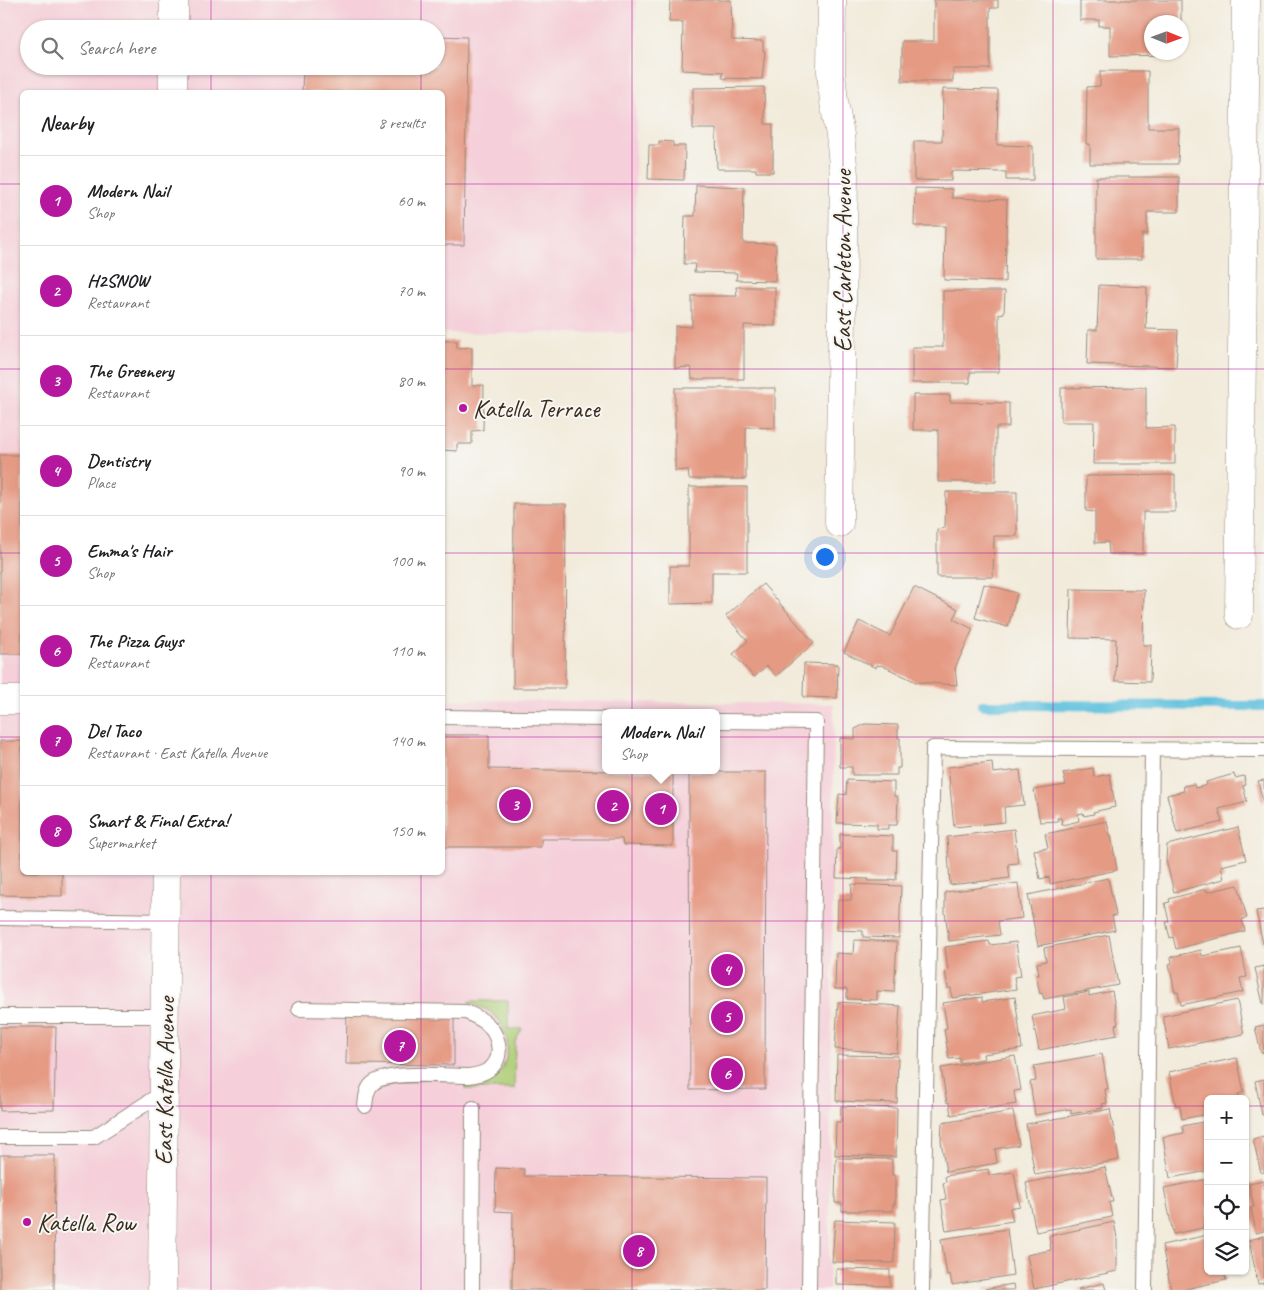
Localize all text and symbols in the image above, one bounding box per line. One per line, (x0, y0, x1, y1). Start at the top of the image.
north arrow (1144, 15, 1189, 60)
search box (20, 20, 445, 75)
icon: search (38, 34, 66, 62)
text: Search here (78, 36, 155, 60)
text: Nearby (40, 110, 93, 136)
text: 8 results (378, 113, 425, 133)
street label: East Carleton Avenue (827, 168, 859, 352)
text: Modern Nail (87, 179, 169, 203)
text: 1 (52, 191, 60, 211)
text: 60 m (398, 191, 425, 211)
text: Shop (87, 203, 114, 223)
text: H2SNOW (87, 269, 149, 293)
text: 2 (52, 281, 60, 301)
text: 70 m (398, 281, 425, 301)
text: Restaurant (87, 293, 149, 313)
text: The Greenery (87, 359, 174, 383)
text: 3 (52, 371, 60, 391)
text: 80 m (398, 371, 425, 391)
text: Restaurant (87, 383, 149, 403)
place label: Katella Terrace (473, 393, 601, 425)
marker: Katella Terrace (457, 402, 469, 414)
text: Dentistry (87, 449, 150, 473)
text: 4 (52, 461, 60, 481)
text: 90 m (398, 461, 425, 481)
text: Place (87, 473, 115, 493)
text: Emma's Hair (87, 539, 171, 563)
your location (812, 544, 838, 570)
text: 5 (53, 551, 59, 571)
text: 100 m (391, 551, 425, 571)
text: Shop (87, 563, 114, 583)
text: The Pizza Guys (87, 629, 183, 653)
text: 6 (52, 641, 60, 661)
text: 110 m (391, 641, 425, 661)
text: Restaurant (87, 653, 149, 673)
popup (602, 709, 720, 774)
text: Del Taco (87, 719, 141, 743)
text: Modern Nail (620, 720, 702, 744)
text: 7 (52, 731, 60, 751)
text: 140 m (391, 731, 425, 751)
text: Restaurant · East Katella Avenue (87, 743, 267, 763)
text: Shop (620, 744, 647, 764)
pin: 3 (499, 786, 531, 824)
pin: 2 (597, 787, 629, 825)
pin: 1 (645, 790, 677, 828)
text: Smart & Final Extra! (87, 809, 228, 833)
text: 8 (52, 821, 60, 841)
text: 150 m (391, 821, 425, 841)
text: Supermarket (87, 833, 155, 853)
pin: 4 (711, 951, 743, 989)
street label: East Katella Avenue (148, 995, 182, 1165)
pin: 5 (711, 998, 743, 1036)
pin: 7 (384, 1027, 416, 1065)
pin: 6 (711, 1055, 743, 1093)
map controls (1204, 1095, 1249, 1275)
button: + (1204, 1095, 1249, 1140)
button: − (1204, 1140, 1249, 1185)
button: locate (1204, 1185, 1249, 1230)
place label: Katella Row (37, 1207, 137, 1239)
marker: Katella Row (21, 1216, 33, 1228)
button: layers (1204, 1230, 1249, 1275)
pin: 8 (623, 1232, 655, 1270)

